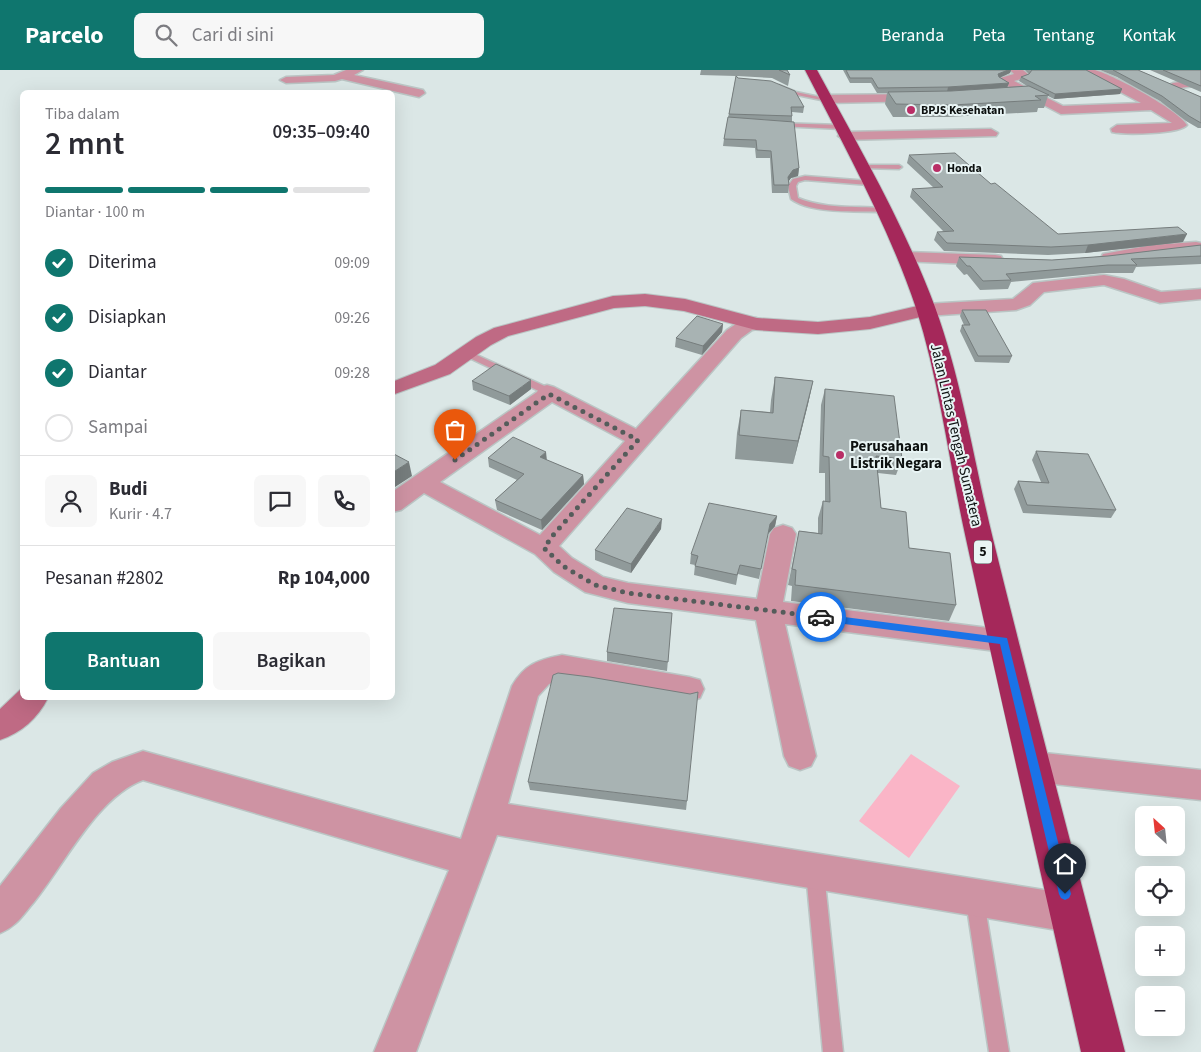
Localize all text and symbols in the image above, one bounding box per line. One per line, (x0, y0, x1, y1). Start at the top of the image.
search box (134, 13, 484, 58)
text: Parcelo (25, 18, 104, 53)
icon: search (152, 21, 180, 49)
text: Cari di sini (192, 22, 274, 49)
text: Beranda (881, 23, 944, 48)
text: Peta (972, 23, 1005, 48)
text: Tentang (1033, 23, 1094, 48)
text: Kontak (1122, 23, 1176, 48)
place label: BPJS Kesehatan (921, 102, 1004, 119)
text: Tiba dalam (45, 103, 120, 125)
marker: BPJS Kesehatan (905, 104, 917, 116)
text: 09:35–09:40 (272, 119, 370, 146)
text: 2 mnt (45, 121, 124, 167)
place label: Honda (947, 160, 982, 177)
marker: Honda (931, 162, 943, 174)
text: Diantar · 100 m (45, 201, 145, 223)
icon: check (45, 249, 73, 277)
text: Diterima (88, 249, 157, 276)
text: 09:09 (334, 252, 370, 274)
icon: check (45, 304, 73, 332)
text: Disiapkan (88, 304, 166, 331)
text: 09:26 (334, 307, 370, 329)
street label: Jalan Lintas Tengah Sumatera (925, 341, 987, 529)
icon: check (45, 359, 73, 387)
text: Diantar (88, 359, 147, 386)
text: 09:28 (334, 362, 370, 384)
pin (434, 409, 476, 460)
text: Sampai (88, 414, 148, 441)
icon: bag (441, 416, 469, 444)
place label: Perusahaan Listrik Negara (850, 436, 942, 474)
marker: Perusahaan Listrik Negara (834, 449, 846, 461)
button: person (45, 475, 97, 527)
button: chat (254, 475, 306, 527)
button: phone (318, 475, 370, 527)
text: Budi (109, 476, 147, 503)
text: Kurir · 4.7 (109, 503, 172, 525)
road number: 5 (974, 541, 992, 564)
text: Pesanan #2802 (45, 565, 164, 592)
text: Rp 104,000 (278, 565, 370, 592)
courier (796, 592, 846, 642)
icon: car (807, 603, 835, 631)
button: Bantuan (45, 632, 203, 690)
button: Bagikan (213, 632, 370, 690)
north arrow (1135, 806, 1185, 856)
map controls (1135, 806, 1185, 1036)
pin (1044, 843, 1086, 894)
icon: home (1051, 850, 1079, 878)
button: locate (1135, 866, 1185, 916)
button: + (1135, 926, 1185, 976)
button: − (1135, 986, 1185, 1036)

